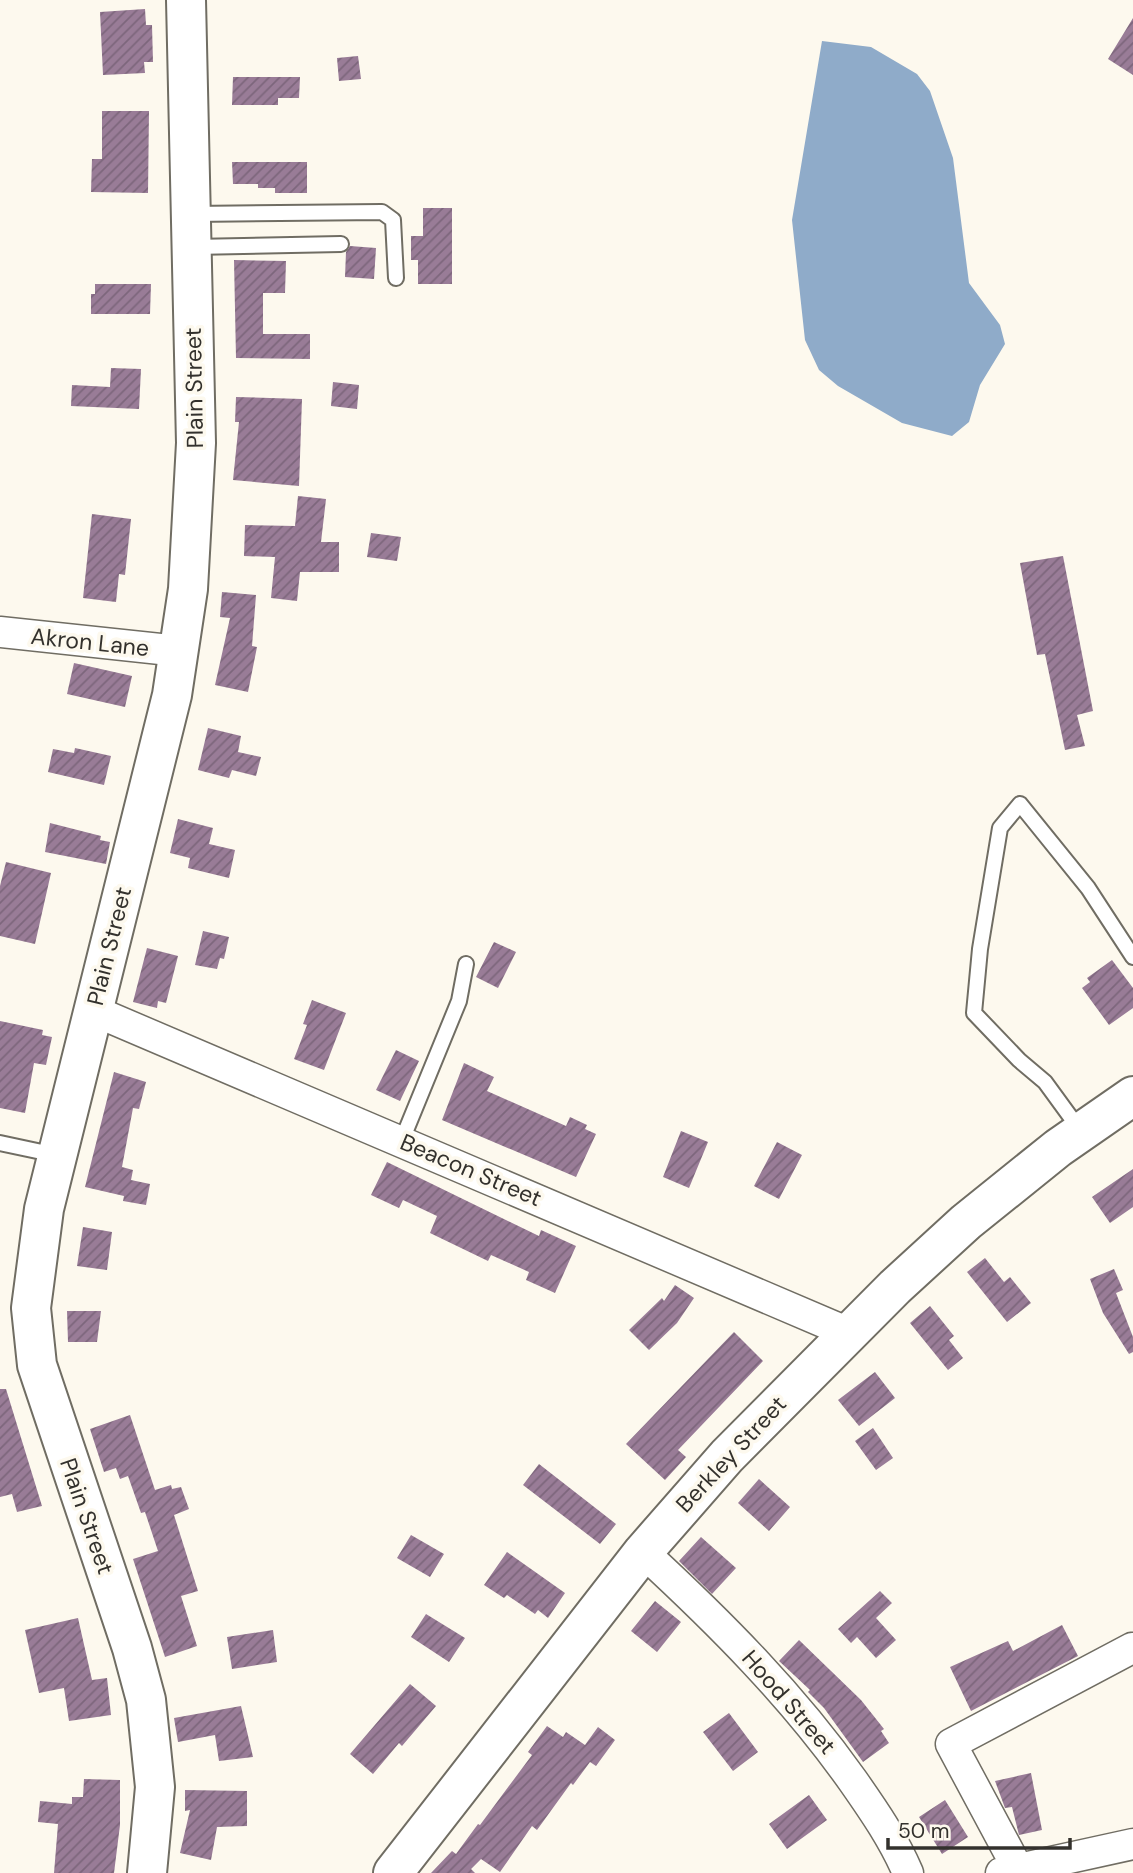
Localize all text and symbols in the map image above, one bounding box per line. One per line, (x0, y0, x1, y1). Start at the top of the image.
street label: Plain Street (178, 327, 210, 449)
street label: Akron Lane (29, 621, 151, 663)
street label: Plain Street (80, 884, 138, 1008)
street label: Beacon Street (396, 1127, 546, 1213)
street label: Berkley Street (669, 1389, 793, 1519)
street label: Plain Street (53, 1454, 121, 1578)
street label: Hood Street (735, 1644, 843, 1760)
scale bar (888, 1806, 1070, 1850)
text: 50 m (898, 1817, 949, 1845)

